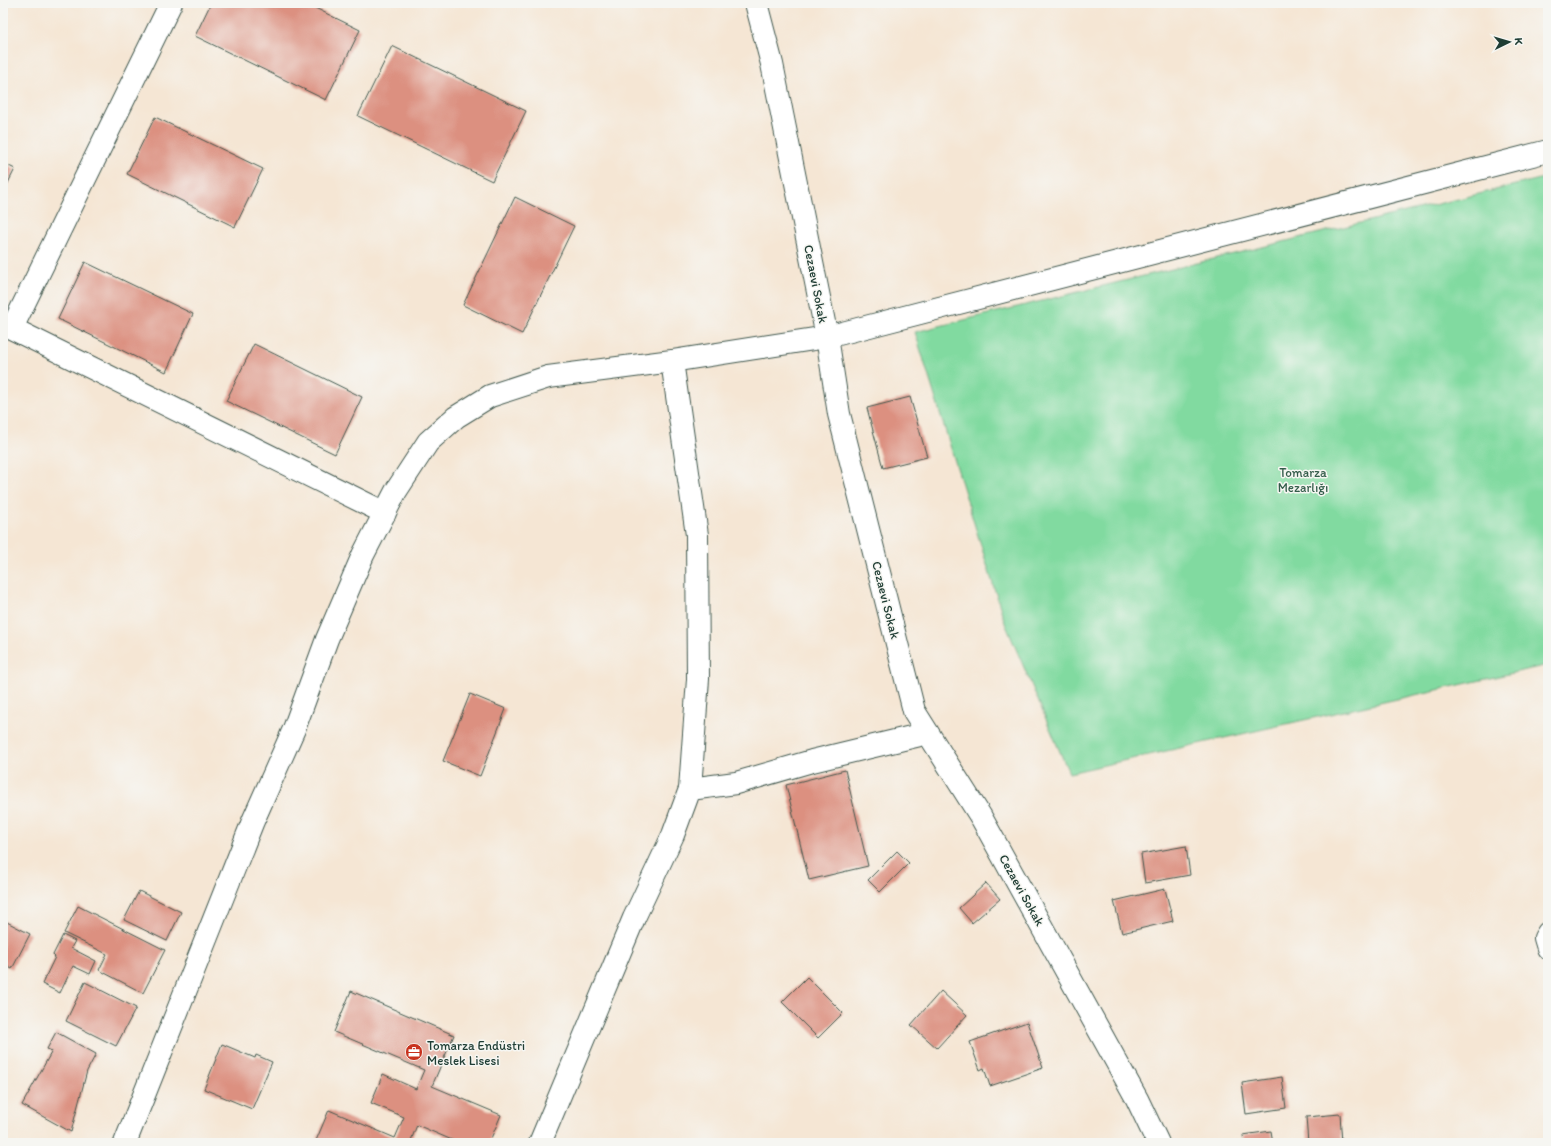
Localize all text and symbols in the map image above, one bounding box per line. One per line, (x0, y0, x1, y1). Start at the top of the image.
north arrow (1489, 22, 1529, 62)
text: K (1512, 37, 1525, 46)
street label: Cezaevi Sokak (801, 244, 831, 325)
park label: Tomarza Mezarlığı (1278, 465, 1328, 495)
street label: Cezaevi Sokak (869, 560, 903, 641)
street label: Cezaevi Sokak (996, 852, 1048, 929)
place label: Tomarza Endüstri Meslek Lisesi (427, 1038, 525, 1068)
office icon: Tomarza Endüstri Meslek Lisesi (404, 1042, 424, 1062)

